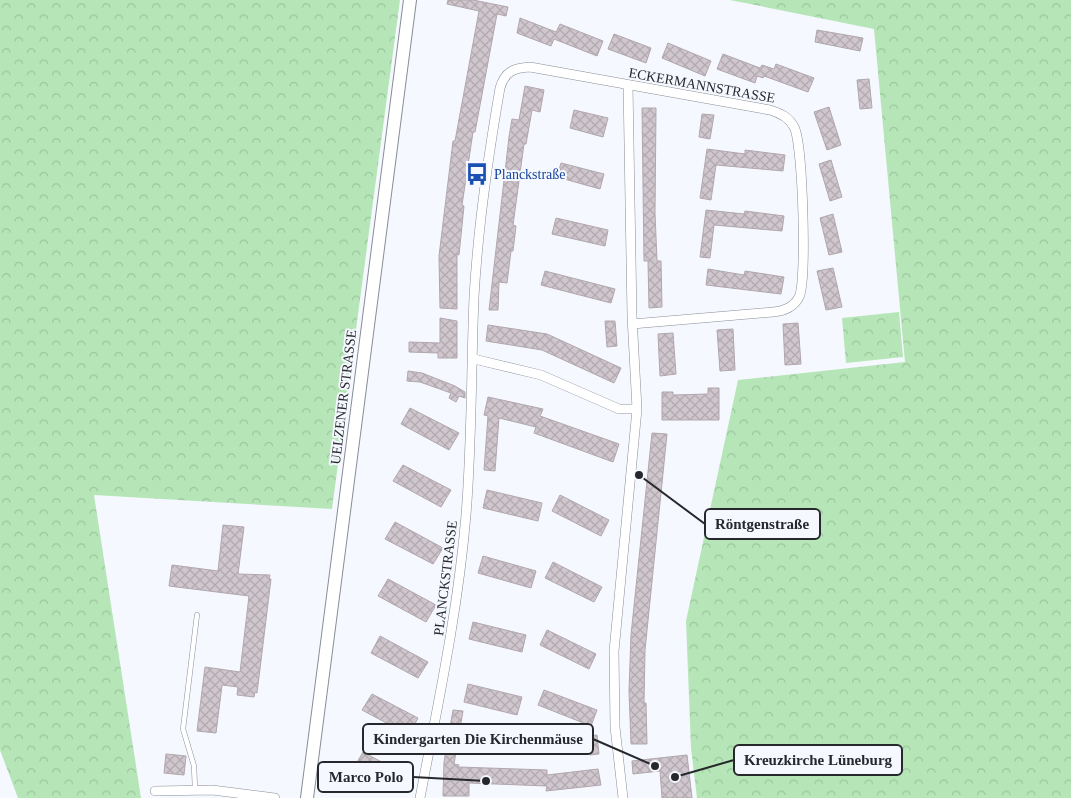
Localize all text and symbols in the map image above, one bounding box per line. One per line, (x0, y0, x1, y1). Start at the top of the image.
street label: ECKERMANNSTRASSE (627, 65, 776, 106)
bus stop icon: Planckstraße (464, 161, 490, 187)
place label: Planckstraße (494, 167, 566, 182)
street label: UELZENER STRASSE (328, 329, 359, 465)
callout: Röntgenstraße (705, 509, 820, 539)
text: Röntgenstraße (715, 516, 809, 532)
street label: PLANCKSTRASSE (431, 520, 460, 637)
callout: Kindergarten Die Kirchenmäuse (363, 724, 593, 754)
text: Kindergarten Die Kirchenmäuse (373, 731, 583, 747)
callout: Kreuzkirche Lüneburg (734, 745, 902, 775)
text: Kreuzkirche Lüneburg (744, 752, 893, 768)
callout: Marco Polo (318, 762, 413, 792)
text: Marco Polo (329, 769, 403, 785)

